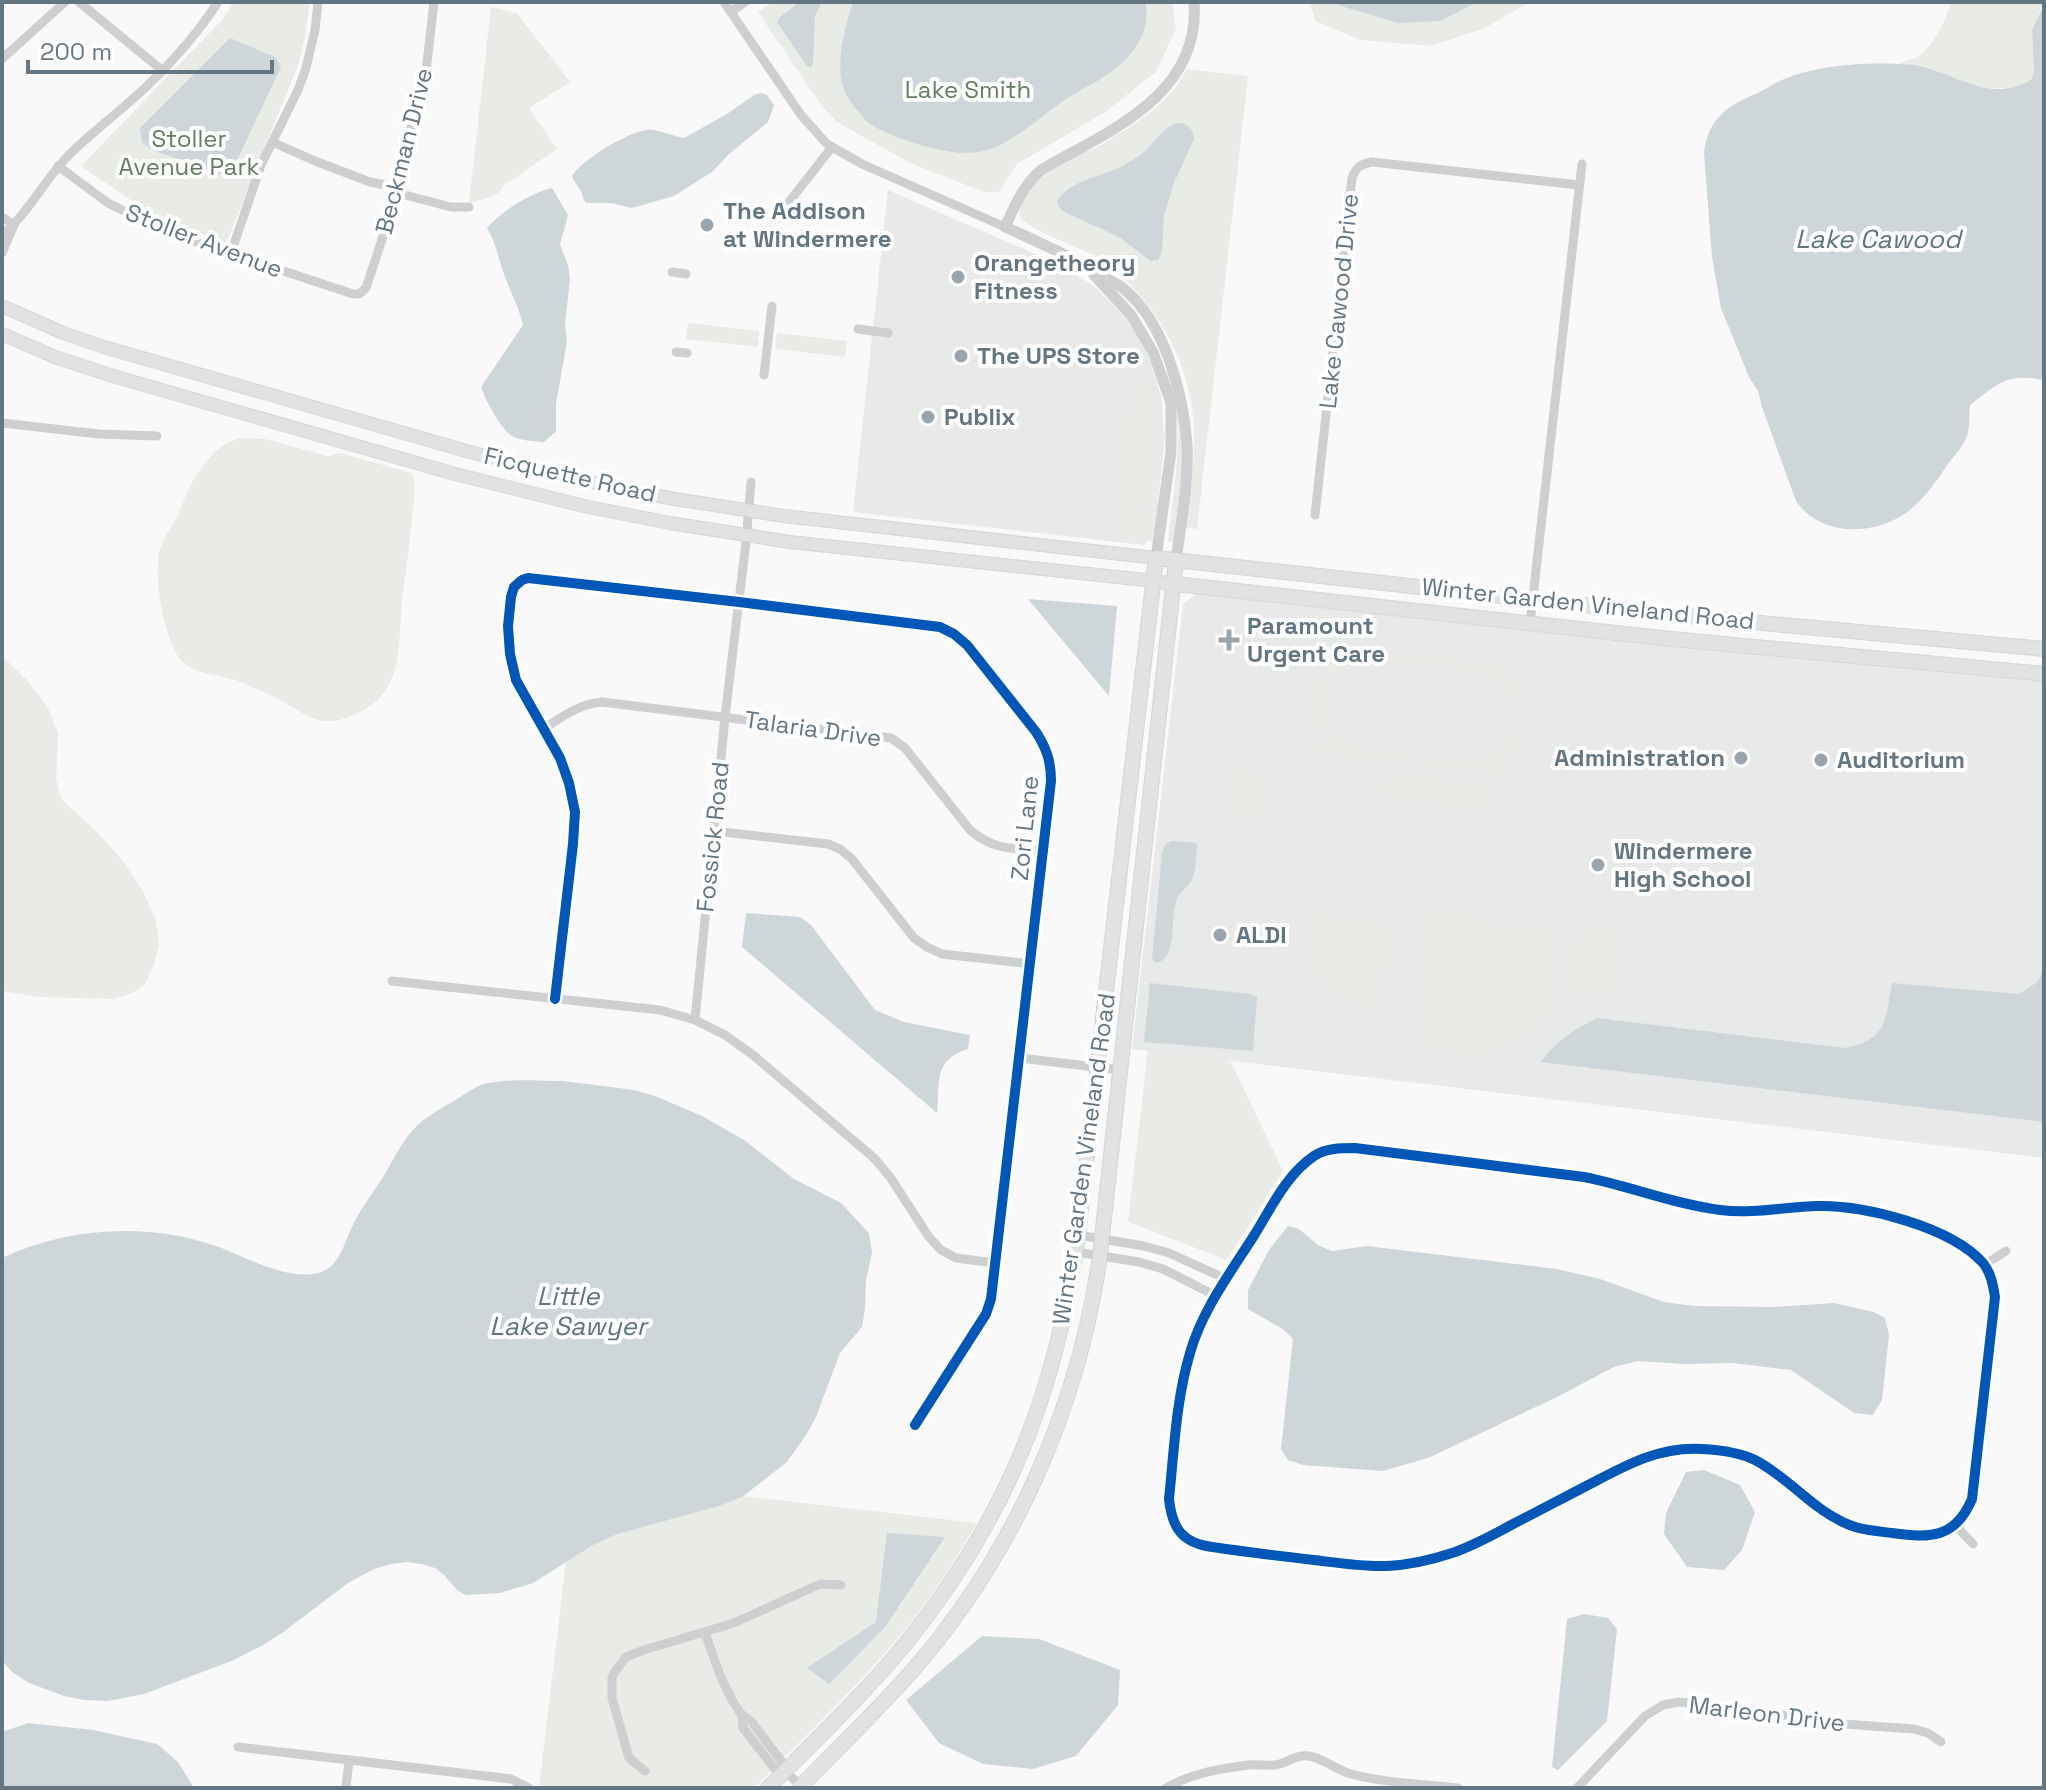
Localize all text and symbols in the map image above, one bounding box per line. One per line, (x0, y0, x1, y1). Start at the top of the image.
scale bar (28, 24, 272, 74)
text: 200 m (40, 36, 112, 67)
street label: Beckman Drive (368, 65, 439, 237)
park label: Lake Smith (905, 74, 1031, 105)
park label: Stoller Avenue Park (119, 123, 260, 182)
street label: Lake Cawood Drive (1312, 192, 1365, 410)
place label: The Addison at Windermere (723, 195, 892, 254)
street label: Stoller Avenue (121, 196, 287, 285)
marker: The Addison at Windermere (698, 216, 716, 234)
water label: Lake Cawood (1795, 222, 1964, 256)
place label: Orangetheory Fitness (974, 247, 1135, 306)
marker: Orangetheory Fitness (949, 268, 967, 286)
place label: The UPS Store (977, 340, 1140, 371)
marker: The UPS Store (952, 347, 970, 365)
place label: Publix (944, 401, 1016, 432)
marker: Publix (919, 408, 937, 426)
street label: Ficquette Road (481, 440, 659, 509)
street label: Winter Garden Vineland Road (1420, 571, 1756, 636)
place label: Paramount Urgent Care (1247, 610, 1385, 669)
marker: Paramount Urgent Care (1218, 629, 1240, 651)
street label: Talaria Drive (743, 704, 884, 753)
place label: Administration (1554, 742, 1725, 773)
place label: Auditorium (1837, 744, 1965, 775)
marker: Administration (1732, 749, 1750, 767)
marker: Auditorium (1812, 751, 1830, 769)
street label: Fossick Road (689, 760, 736, 914)
street label: Zori Lane (1004, 774, 1045, 882)
place label: Windermere High School (1614, 835, 1753, 894)
marker: Windermere High School (1589, 856, 1607, 874)
place label: ALDI (1236, 919, 1287, 950)
marker: ALDI (1211, 926, 1229, 944)
street label: Winter Garden Vineland Road (1045, 991, 1122, 1327)
water label: Little Lake Sawyer (489, 1279, 650, 1343)
street label: Marleon Drive (1687, 1689, 1847, 1738)

